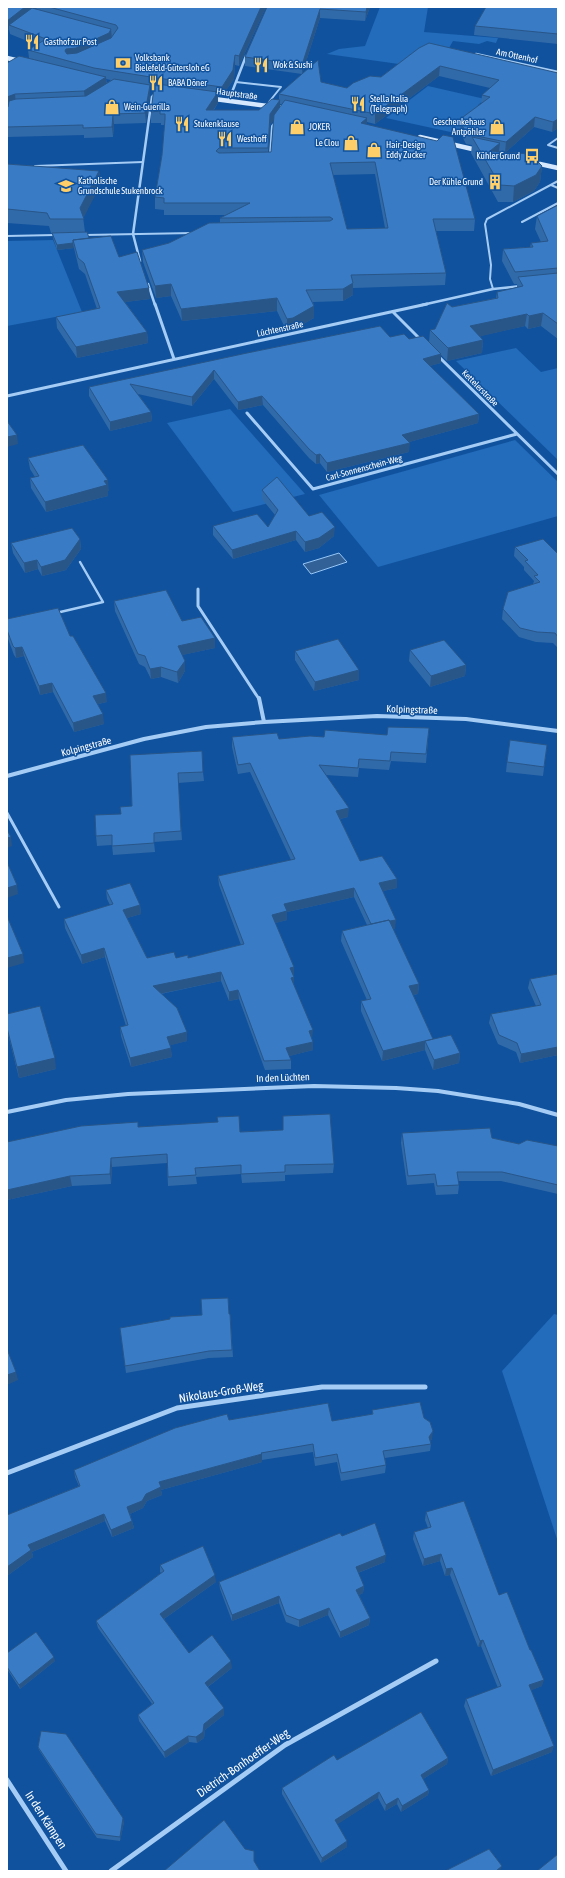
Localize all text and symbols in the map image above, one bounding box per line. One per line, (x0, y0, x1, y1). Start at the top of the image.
restaurant icon: Gasthof zur Post (23, 33, 41, 51)
place label: Gasthof zur Post (44, 37, 97, 47)
street label: Am Ottenhof (495, 47, 539, 65)
place label: Volksbank Bielefeld-Gütersloh eG (135, 53, 210, 73)
bank icon: Volksbank Bielefeld-Gütersloh eG (114, 54, 132, 72)
restaurant icon: Wok & Sushi (252, 56, 270, 74)
place label: Wok & Sushi (273, 60, 312, 70)
restaurant icon: BABA Döner (147, 74, 165, 92)
place label: BABA Döner (168, 78, 207, 88)
street label: Hauptstraße (216, 86, 258, 102)
place label: Stella Italia (Telegraph) (370, 94, 408, 114)
restaurant icon: Stella Italia (Telegraph) (349, 95, 367, 113)
shop icon: Wein-Guerilla (103, 98, 121, 116)
place label: Wein-Guerilla (124, 102, 170, 112)
restaurant icon: Stukenklause (173, 115, 191, 133)
place label: Geschenkehaus Antpöhler (433, 117, 485, 137)
shop icon: JOKER (288, 118, 306, 136)
shop icon: Geschenkehaus Antpöhler (488, 118, 506, 136)
place label: Stukenklause (194, 119, 239, 129)
place label: JOKER (309, 122, 330, 132)
restaurant icon: Westhoff (216, 130, 234, 148)
place label: Westhoff (237, 134, 267, 144)
shop icon: Le Clou (342, 134, 360, 152)
place label: Le Clou (315, 138, 339, 148)
place label: Hair-Design Eddy Zucker (386, 140, 426, 160)
shop icon: Hair-Design Eddy Zucker (365, 141, 383, 159)
bus stop icon: Kühler Grund (523, 147, 541, 165)
place label: Kühler Grund (476, 151, 520, 161)
building icon: Der Kühle Grund (486, 173, 504, 191)
place label: Katholische Grundschule Stukenbrock (78, 176, 163, 196)
school or university icon: Katholische Grundschule Stukenbrock (57, 177, 75, 195)
place label: Der Kühle Grund (429, 177, 483, 187)
street label: Lüchtenstraße (256, 319, 304, 339)
street label: Kettelerstraße (460, 368, 500, 408)
street label: Carl-Sonnenschein-Weg (325, 453, 403, 483)
street label: Kolpingstraße (386, 703, 438, 716)
street label: Kolpingstraße (60, 734, 113, 758)
street label: In den Lüchten (256, 1071, 310, 1084)
street label: Nikolaus-Groß-Weg (178, 1378, 265, 1406)
street label: Dietrich-Bonhoeffer-Weg (194, 1725, 293, 1800)
street label: In den Kämpen (22, 1789, 70, 1851)

